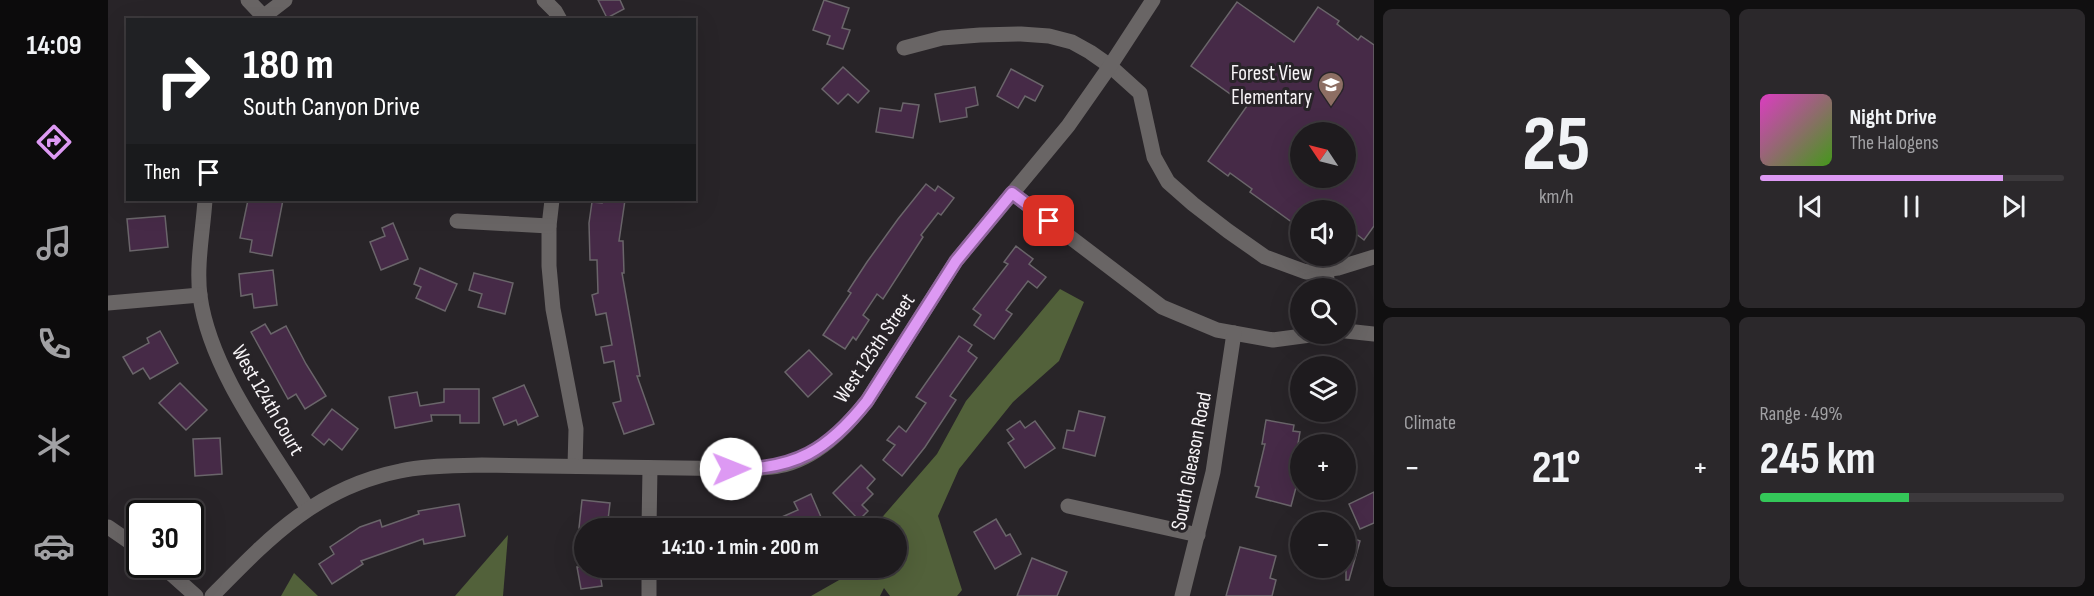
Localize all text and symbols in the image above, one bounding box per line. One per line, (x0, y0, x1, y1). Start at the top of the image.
text: 14:09 (26, 30, 82, 62)
text: 180 m (243, 40, 334, 91)
icon: right (144, 42, 222, 120)
place label: Forest View Elementary (1231, 61, 1312, 110)
school or university icon: Forest View Elementary (1316, 70, 1346, 108)
text: South Canyon Drive (243, 91, 420, 123)
text: 25 (1522, 99, 1590, 192)
text: Night Drive (1850, 104, 1937, 131)
icon: directions (33, 121, 75, 163)
north arrow (1290, 122, 1356, 188)
map controls (1290, 122, 1356, 578)
text: The Halogens (1850, 131, 1939, 155)
icon: arrive (192, 156, 225, 189)
text: Then (144, 159, 180, 186)
text: km/h (1539, 185, 1574, 209)
icon: previous (1794, 190, 1827, 223)
icon: pause (1895, 190, 1928, 223)
icon: next (1997, 190, 2030, 223)
pin (1023, 195, 1074, 246)
button: sound (1290, 200, 1356, 266)
icon: arrive (1032, 204, 1065, 237)
icon: music (33, 222, 75, 264)
button: search (1290, 278, 1356, 344)
street label: West 125th Street (829, 289, 920, 408)
icon: phone (33, 323, 75, 365)
street label: West 124th Court (226, 341, 309, 460)
button: layers (1290, 356, 1356, 422)
street label: South Gleason Road (1166, 390, 1217, 532)
text: Range · 49% (1760, 402, 1843, 426)
text: Climate (1404, 411, 1456, 435)
icon: climate (33, 424, 75, 466)
text: 245 km (1760, 432, 1876, 487)
button: + (1290, 434, 1356, 500)
position arrow (699, 437, 763, 501)
text: 21° (1532, 441, 1581, 496)
text: − (1404, 448, 1420, 488)
text: + (1692, 448, 1709, 488)
speed limit sign: 30 (126, 500, 204, 578)
button: − (1290, 512, 1356, 578)
icon: car (33, 525, 75, 567)
text: 14:10 · 1 min · 200 m (662, 534, 819, 561)

